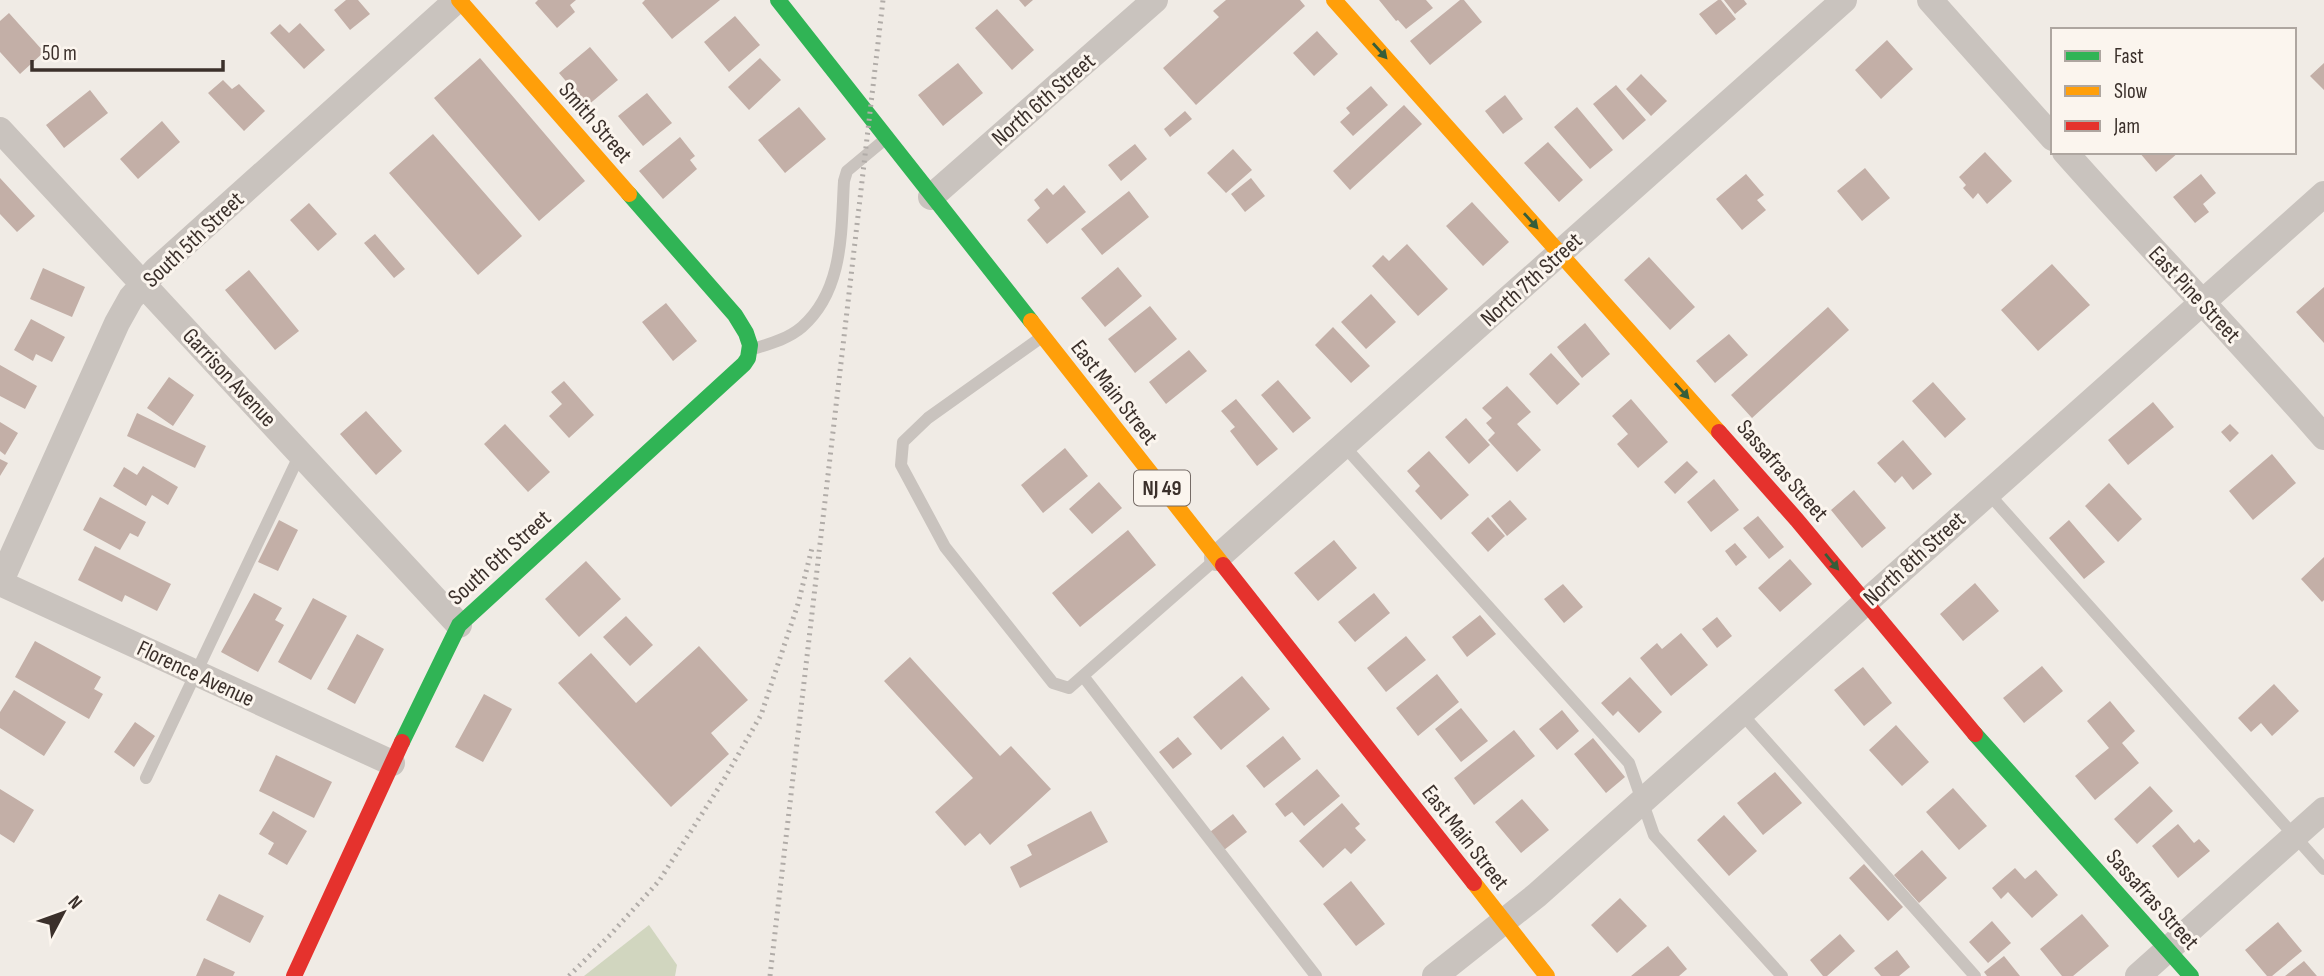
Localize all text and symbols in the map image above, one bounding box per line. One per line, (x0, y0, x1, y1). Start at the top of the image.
scale bar (32, 28, 222, 72)
legend (2051, 28, 2296, 154)
text: 50 m (42, 41, 77, 66)
one-way arrow (1371, 42, 1387, 59)
text: Fast (2114, 44, 2144, 69)
street label: North 6th Street (986, 47, 1101, 152)
street label: Smith Street (553, 77, 638, 169)
text: Slow (2114, 79, 2148, 104)
text: Jam (2113, 114, 2140, 139)
street label: South 5th Street (137, 186, 250, 294)
one-way arrow (1523, 212, 1539, 230)
street label: North 7th Street (1475, 227, 1588, 333)
street label: East Pine Street (2142, 240, 2246, 349)
street label: Garrison Avenue (176, 322, 282, 433)
street label: East Main Street (1064, 334, 1164, 451)
one-way arrow (1674, 382, 1690, 400)
street label: Sassafras Street (1730, 414, 1834, 527)
road number: NJ 49 (1134, 470, 1190, 505)
street label: South 6th Street (443, 504, 557, 611)
street label: North 8th Street (1858, 506, 1972, 612)
one-way arrow (1824, 553, 1839, 570)
street label: Florence Avenue (132, 635, 259, 713)
street label: East Main Street (1415, 779, 1515, 896)
street label: Sassafras Street (2100, 844, 2205, 956)
north arrow (28, 878, 98, 948)
text: N (63, 891, 87, 914)

